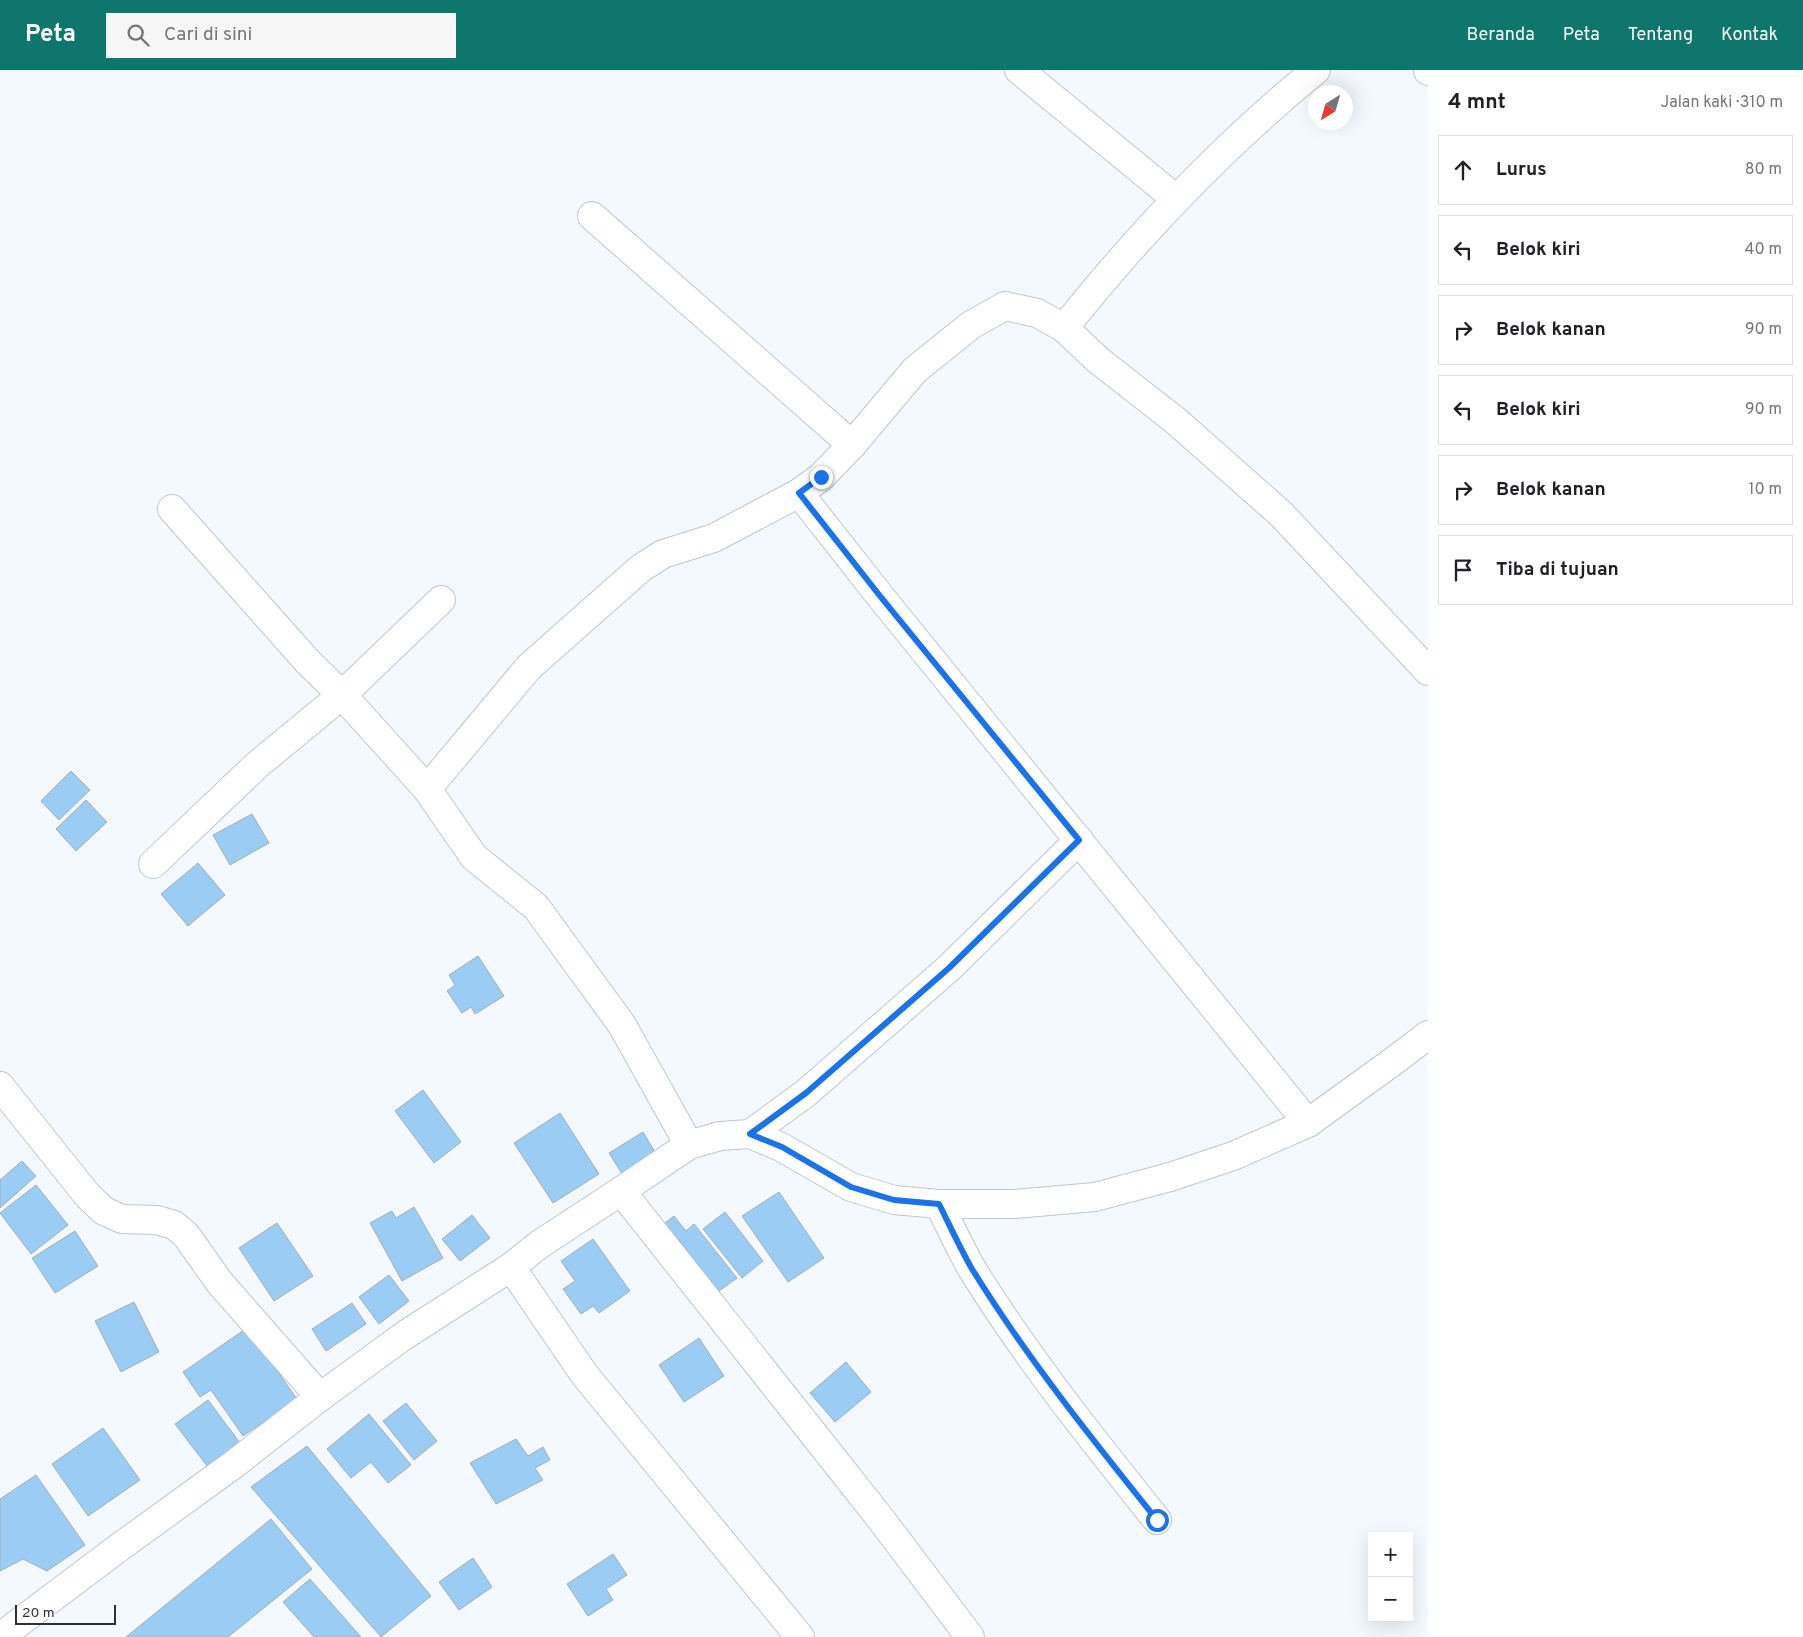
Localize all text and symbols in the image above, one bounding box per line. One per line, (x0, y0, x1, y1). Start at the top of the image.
search box (106, 13, 456, 58)
text: Peta (25, 20, 76, 50)
icon: search (124, 21, 152, 49)
text: Cari di sini (164, 23, 252, 47)
text: Beranda (1466, 24, 1535, 47)
text: Peta (1563, 24, 1600, 47)
text: Tentang (1628, 24, 1693, 47)
text: Kontak (1721, 24, 1778, 47)
north arrow (1308, 85, 1353, 130)
text: 4 mnt (1448, 89, 1506, 116)
text: Jalan kaki · 310 m (1661, 93, 1783, 113)
icon: ahead (1449, 156, 1477, 184)
text: Lurus (1496, 158, 1547, 182)
text: 80 m (1745, 160, 1782, 180)
icon: left (1449, 236, 1477, 264)
text: Belok kiri (1496, 238, 1581, 262)
text: 40 m (1744, 240, 1782, 260)
icon: right (1449, 316, 1477, 344)
text: Belok kanan (1496, 318, 1606, 342)
text: 90 m (1745, 320, 1782, 340)
icon: left (1449, 396, 1477, 424)
text: Belok kiri (1496, 398, 1581, 422)
text: 90 m (1745, 400, 1782, 420)
route end (810, 466, 833, 489)
icon: right (1449, 476, 1477, 504)
text: Belok kanan (1496, 478, 1606, 502)
text: 10 m (1748, 480, 1782, 500)
icon: arrive (1449, 556, 1477, 584)
text: Tiba di tujuan (1496, 558, 1619, 582)
route start (1146, 1509, 1169, 1532)
map controls (1368, 1532, 1413, 1622)
button: + (1368, 1532, 1413, 1577)
button: − (1368, 1577, 1413, 1622)
scale bar (15, 1602, 116, 1625)
text: 20 m (22, 1605, 55, 1622)

